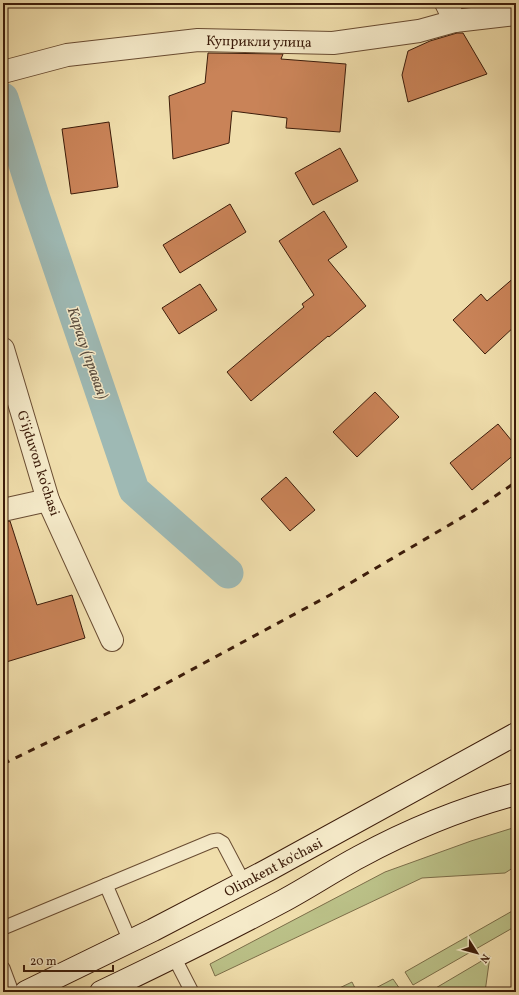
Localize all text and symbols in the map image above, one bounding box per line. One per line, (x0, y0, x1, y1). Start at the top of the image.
street label: Куприкли улица (206, 32, 312, 53)
water label: Карасу (правая) (61, 304, 112, 403)
street label: G'ijduvon ko'chasi (12, 408, 64, 519)
street label: Olimkent ko'chasi (221, 834, 326, 902)
north arrow (457, 933, 497, 973)
scale bar (24, 947, 113, 973)
text: N (475, 950, 492, 966)
text: 20 m (30, 954, 57, 970)

